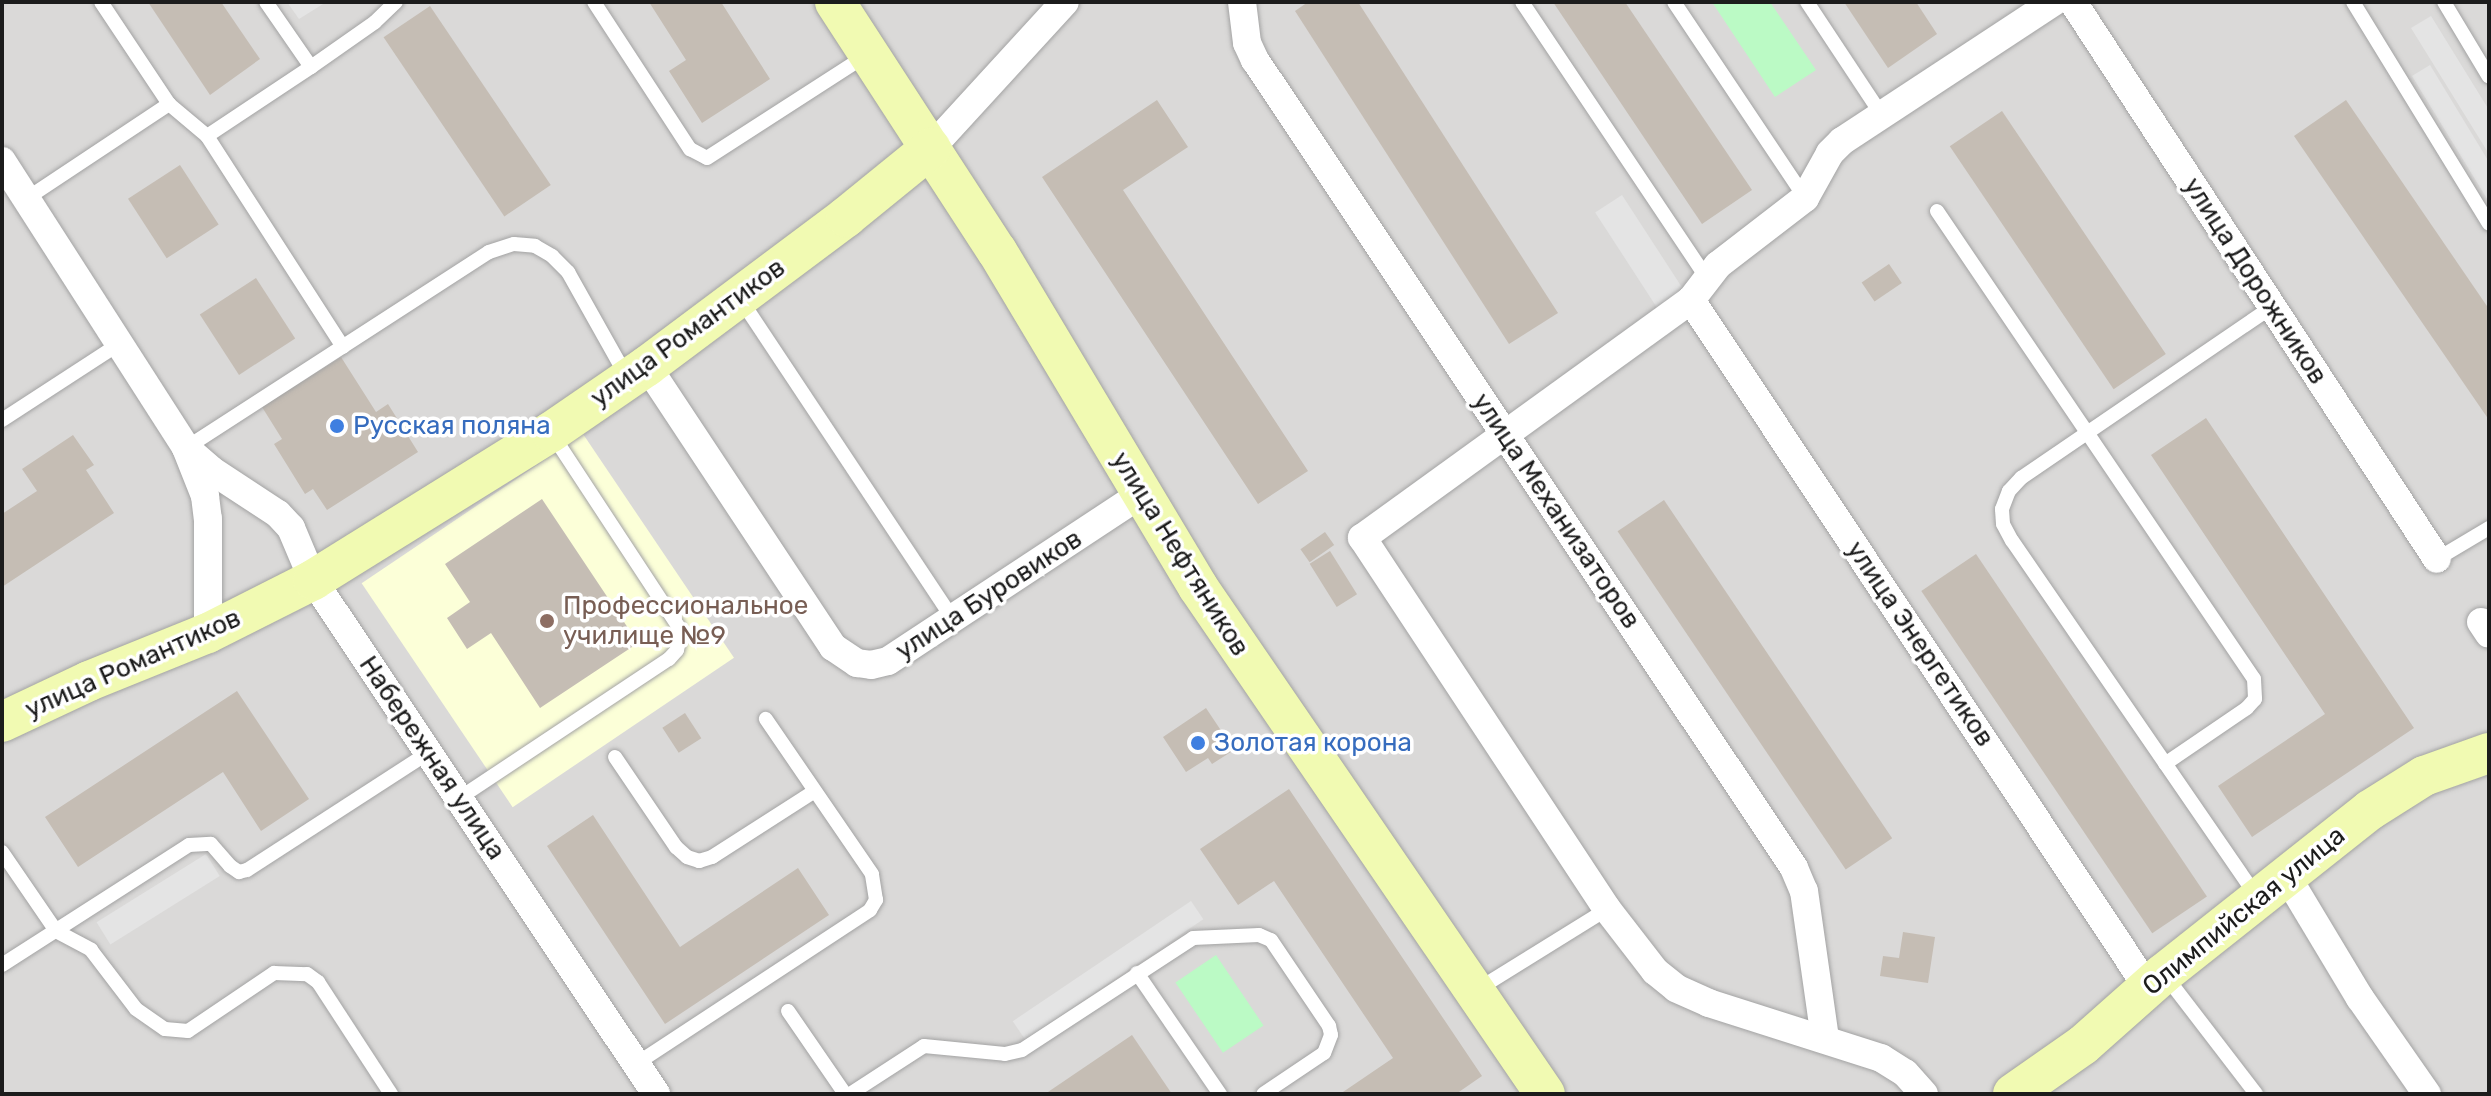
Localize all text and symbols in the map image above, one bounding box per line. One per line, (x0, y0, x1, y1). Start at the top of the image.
street label: улица Дорожников (2177, 172, 2333, 390)
street label: улица Романтиков (585, 252, 791, 414)
street label: улица Механизаторов (1466, 387, 1646, 635)
place label: Русская поляна (353, 410, 551, 442)
marker: Русская поляна (328, 417, 346, 435)
street label: улица Нефтяников (1105, 446, 1255, 662)
street label: улица Буровиков (890, 523, 1088, 667)
street label: улица Энергетиков (1840, 535, 2000, 753)
place label: Профессиональное училище №9 (563, 590, 808, 652)
street label: улица Романтиков (20, 602, 246, 726)
marker: Профессиональное училище №9 (538, 612, 556, 630)
street label: Набережная улица (352, 650, 512, 866)
place label: Золотая корона (1214, 727, 1412, 759)
marker: Золотая корона (1189, 734, 1207, 752)
street label: Олимпийская улица (2137, 820, 2351, 1002)

